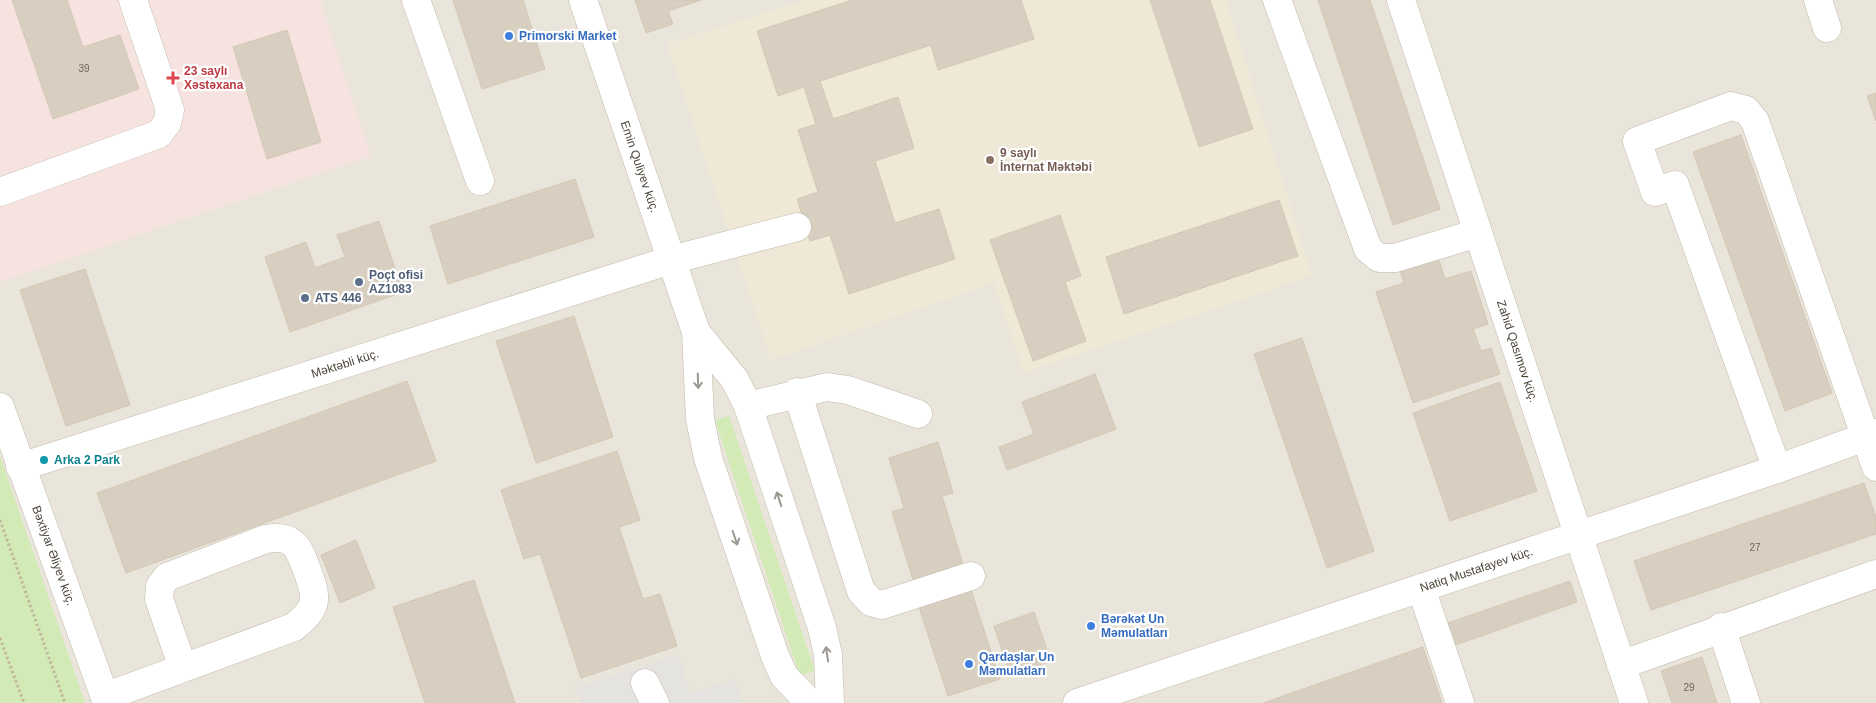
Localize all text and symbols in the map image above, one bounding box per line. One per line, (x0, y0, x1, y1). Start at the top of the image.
place label: Primorski Market (519, 29, 616, 43)
marker: Primorski Market (503, 30, 515, 42)
house number: 39 (78, 63, 90, 74)
place label: 23 saylı Xəstəxana (184, 64, 244, 92)
marker: 23 saylı Xəstəxana (166, 71, 180, 85)
street label: Emin Quliyev küç. (618, 119, 662, 214)
place label: 9 saylı İnternat Məktəbi (1000, 146, 1092, 174)
marker: 9 saylı İnternat Məktəbi (984, 154, 996, 166)
place label: Poçt ofisi AZ1083 (369, 268, 423, 296)
marker: Poçt ofisi AZ1083 (353, 276, 365, 288)
place label: ATS 446 (315, 291, 362, 305)
marker: ATS 446 (299, 292, 311, 304)
street label: Zahid Qasımov küç. (1494, 298, 1541, 404)
street label: Məktəbli küç. (309, 346, 381, 381)
one-way arrow (693, 372, 703, 389)
place label: Arka 2 Park (54, 453, 120, 467)
marker: Arka 2 Park (38, 454, 50, 466)
one-way arrow (774, 492, 783, 508)
street label: Bəxtiyar Əliyev küç. (29, 504, 78, 607)
one-way arrow (731, 530, 740, 545)
house number: 27 (1749, 542, 1761, 553)
street label: Natiq Mustafayev küç. (1418, 544, 1535, 595)
place label: Bərəkət Un Məmulatları (1101, 612, 1168, 640)
marker: Bərəkət Un Məmulatları (1085, 620, 1097, 632)
one-way arrow (822, 647, 832, 663)
place label: Qardaşlar Un Məmulatları (979, 650, 1054, 678)
marker: Qardaşlar Un Məmulatları (963, 658, 975, 670)
house number: 29 (1683, 682, 1695, 693)

